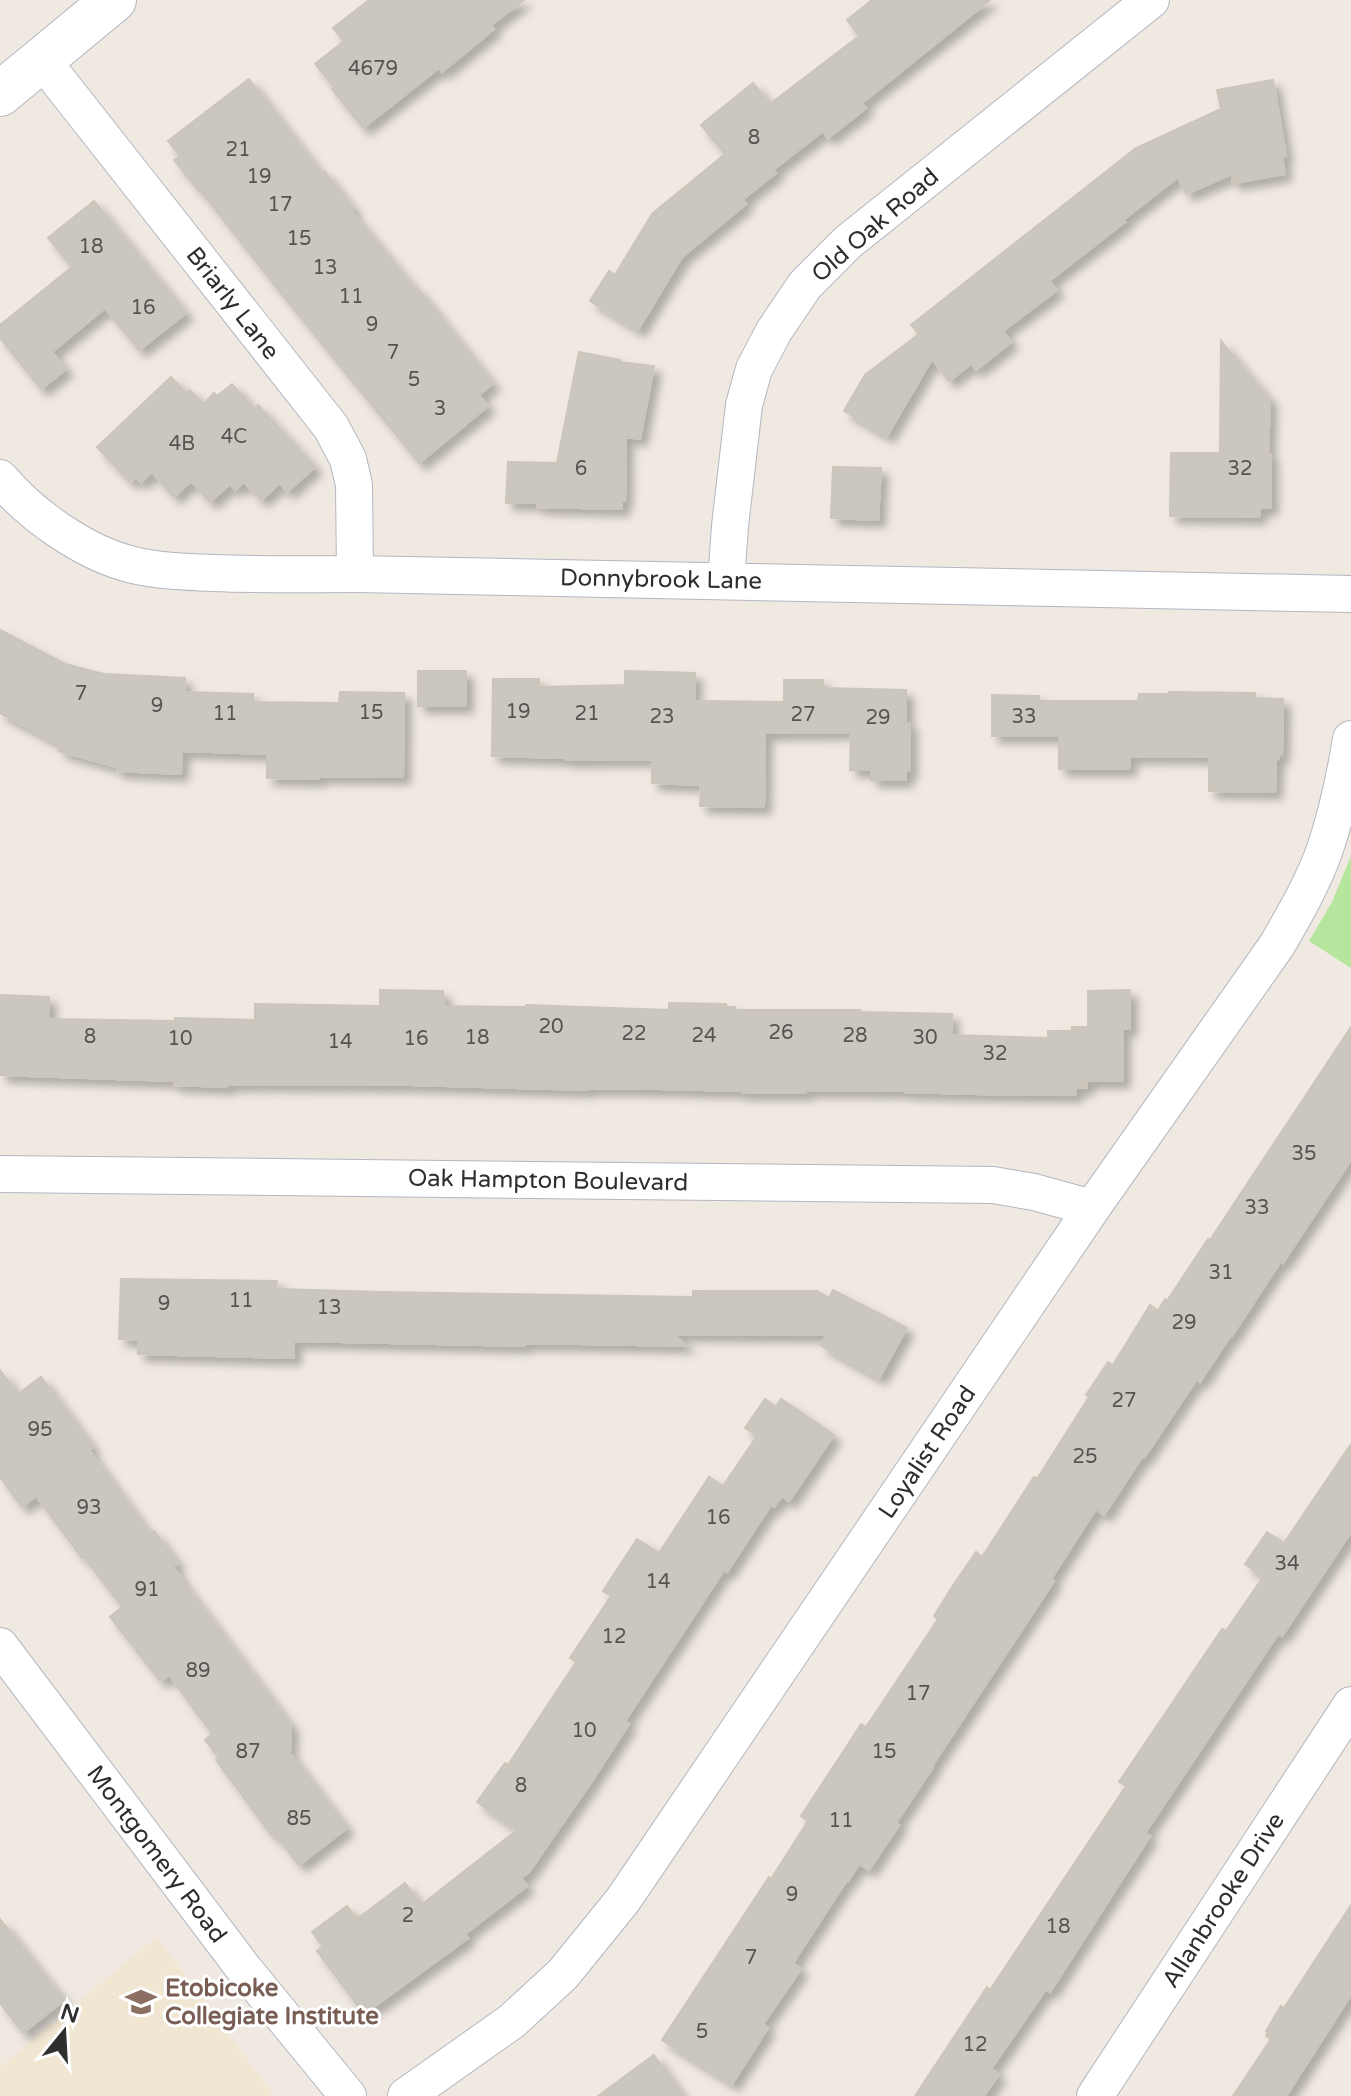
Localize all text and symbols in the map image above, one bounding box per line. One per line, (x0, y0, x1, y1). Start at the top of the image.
house number: 4679 (348, 57, 398, 81)
house number: 8 (748, 126, 760, 150)
house number: 21 (225, 138, 251, 162)
street label: Old Oak Road (806, 162, 945, 288)
house number: 19 (246, 165, 272, 189)
house number: 17 (267, 193, 293, 217)
house number: 15 (286, 227, 312, 251)
house number: 18 (78, 235, 104, 259)
street label: Briarly Lane (180, 241, 286, 365)
house number: 13 (312, 256, 338, 280)
house number: 11 (338, 285, 364, 309)
house number: 16 (130, 296, 156, 320)
house number: 9 (366, 313, 378, 337)
house number: 7 (387, 341, 399, 365)
house number: 5 (408, 368, 420, 392)
house number: 3 (434, 397, 446, 421)
house number: 4C (221, 425, 247, 449)
house number: 4B (169, 432, 195, 456)
house number: 6 (575, 457, 587, 481)
house number: 32 (1227, 457, 1253, 481)
street label: Donnybrook Lane (560, 563, 762, 596)
house number: 7 (75, 682, 87, 706)
house number: 9 (151, 694, 163, 718)
house number: 19 (505, 700, 531, 724)
house number: 15 (358, 701, 384, 725)
house number: 11 (212, 702, 238, 726)
house number: 21 (574, 702, 600, 726)
house number: 27 (790, 703, 816, 727)
house number: 23 (649, 705, 675, 729)
house number: 33 (1011, 705, 1037, 729)
house number: 29 (865, 706, 891, 730)
house number: 20 (538, 1015, 564, 1039)
house number: 26 (768, 1021, 794, 1045)
house number: 22 (621, 1022, 647, 1046)
house number: 24 (691, 1024, 717, 1048)
house number: 28 (842, 1024, 868, 1048)
house number: 8 (84, 1025, 96, 1049)
house number: 18 (464, 1026, 490, 1050)
house number: 30 (912, 1026, 938, 1050)
house number: 10 (167, 1027, 193, 1051)
house number: 16 (403, 1027, 429, 1051)
house number: 14 (327, 1030, 353, 1054)
house number: 32 (982, 1042, 1008, 1066)
house number: 35 (1291, 1142, 1317, 1166)
street label: Oak Hampton Boulevard (408, 1164, 688, 1197)
house number: 33 (1244, 1196, 1270, 1220)
house number: 31 (1208, 1261, 1234, 1285)
house number: 11 (228, 1289, 254, 1313)
house number: 9 (158, 1292, 170, 1316)
house number: 13 (316, 1296, 342, 1320)
house number: 29 (1171, 1311, 1197, 1335)
street label: Loyalist Road (872, 1381, 982, 1524)
house number: 27 (1111, 1389, 1137, 1413)
house number: 95 (27, 1418, 53, 1442)
house number: 25 (1072, 1445, 1098, 1469)
house number: 93 (76, 1496, 102, 1520)
house number: 16 (705, 1506, 731, 1530)
house number: 34 (1274, 1552, 1300, 1576)
house number: 14 (645, 1570, 671, 1594)
house number: 91 (134, 1578, 160, 1602)
house number: 12 (601, 1625, 627, 1649)
house number: 89 (185, 1659, 211, 1683)
house number: 17 (905, 1682, 931, 1706)
house number: 10 (571, 1719, 597, 1743)
house number: 87 (235, 1740, 261, 1764)
house number: 15 (871, 1740, 897, 1764)
street label: Montgomery Road (80, 1760, 233, 1949)
house number: 8 (515, 1774, 527, 1798)
house number: 85 (286, 1807, 312, 1831)
street label: Allanbrooke Drive (1156, 1807, 1291, 1993)
house number: 11 (828, 1809, 854, 1833)
house number: 9 (786, 1883, 798, 1907)
house number: 2 (402, 1904, 414, 1928)
house number: 18 (1045, 1915, 1071, 1939)
house number: 7 (745, 1946, 757, 1970)
place label: Etobicoke Collegiate Institute (165, 1974, 379, 2031)
school or university icon: Etobicoke Collegiate Institute (124, 1985, 158, 2019)
north arrow (24, 1992, 104, 2072)
text: N (57, 1999, 82, 2029)
house number: 5 (696, 2020, 708, 2044)
house number: 12 (962, 2033, 988, 2057)

